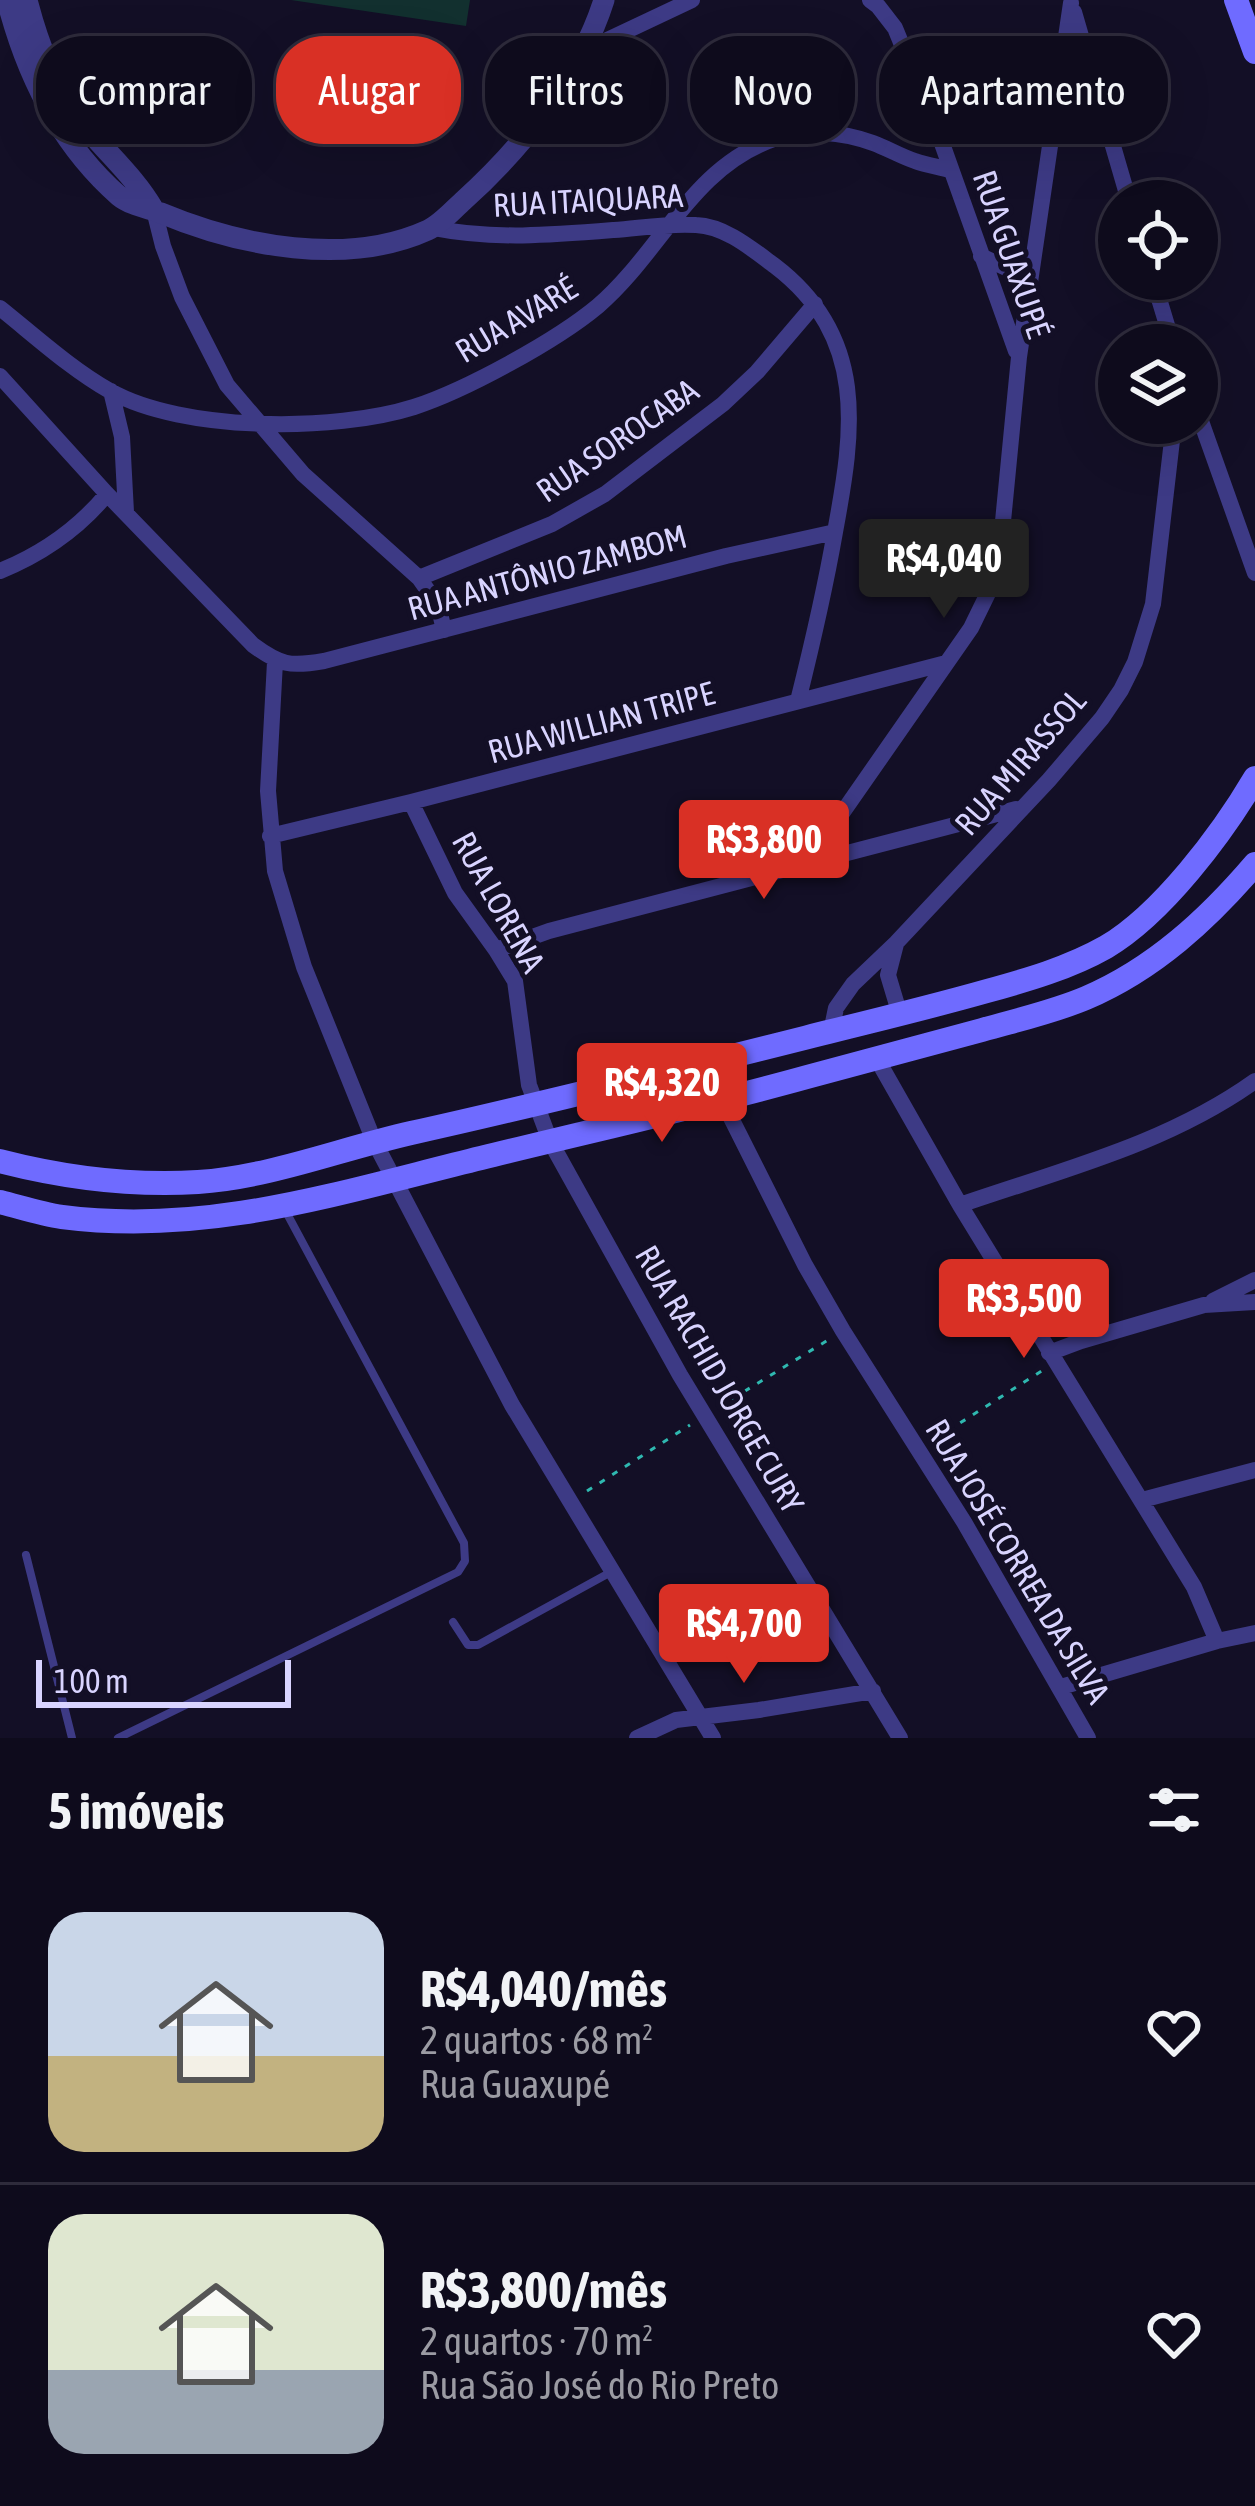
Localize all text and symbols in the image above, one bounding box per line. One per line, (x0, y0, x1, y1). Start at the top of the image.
chip: Comprar (36, 36, 252, 144)
chip: Alugar (276, 36, 461, 144)
chip: Filtros (485, 36, 666, 144)
chip: Novo (690, 36, 855, 144)
chip: Apartamento (879, 36, 1168, 144)
street label: RUA GUAXUPÉ (966, 165, 1058, 343)
street label: RUA ITAIQUARA (492, 176, 685, 224)
map controls (1098, 180, 1218, 444)
button: locate (1098, 180, 1218, 300)
street label: RUA AVARÉ (449, 268, 583, 370)
button: layers (1098, 324, 1218, 444)
street label: RUA SOROCABA (529, 370, 706, 510)
street label: RUA ANTÔNIO ZAMBOM (403, 516, 691, 628)
pin: R$4,040 (833, 519, 1055, 621)
text: R$4,040 (886, 536, 1002, 580)
street label: RUA WILLIAN TRIPE (484, 674, 718, 770)
street label: RUA MIRASSOL (947, 682, 1093, 842)
pin: R$3,800 (653, 800, 875, 902)
text: R$3,800 (706, 817, 822, 861)
street label: RUA LORENA (445, 825, 553, 979)
pin: R$4,320 (551, 1043, 773, 1145)
text: R$4,320 (604, 1060, 720, 1104)
street label: RUA RACHID JORGE CURY (628, 1239, 812, 1520)
pin: R$3,500 (913, 1259, 1135, 1361)
text: R$3,500 (966, 1276, 1082, 1320)
street label: RUA JOSÉ CORREA DA SILVA (918, 1412, 1118, 1710)
pin: R$4,700 (633, 1584, 855, 1686)
text: R$4,700 (686, 1601, 802, 1645)
scale bar (36, 1654, 291, 1707)
text: 100 m (54, 1662, 129, 1700)
icon: filters (1141, 1777, 1207, 1843)
text: 5 imóveis (48, 1781, 224, 1840)
text: R$4,040/mês (420, 1959, 667, 2018)
icon: home (144, 1960, 288, 2104)
icon: heart (1141, 1999, 1207, 2065)
text: 2 quartos · 68 m² (420, 2018, 653, 2062)
text: Rua Guaxupé (420, 2062, 610, 2106)
text: R$3,800/mês (420, 2260, 667, 2319)
icon: home (144, 2262, 288, 2406)
icon: heart (1141, 2301, 1207, 2367)
text: 2 quartos · 70 m² (420, 2319, 653, 2363)
text: Rua São José do Rio Preto (420, 2363, 779, 2407)

